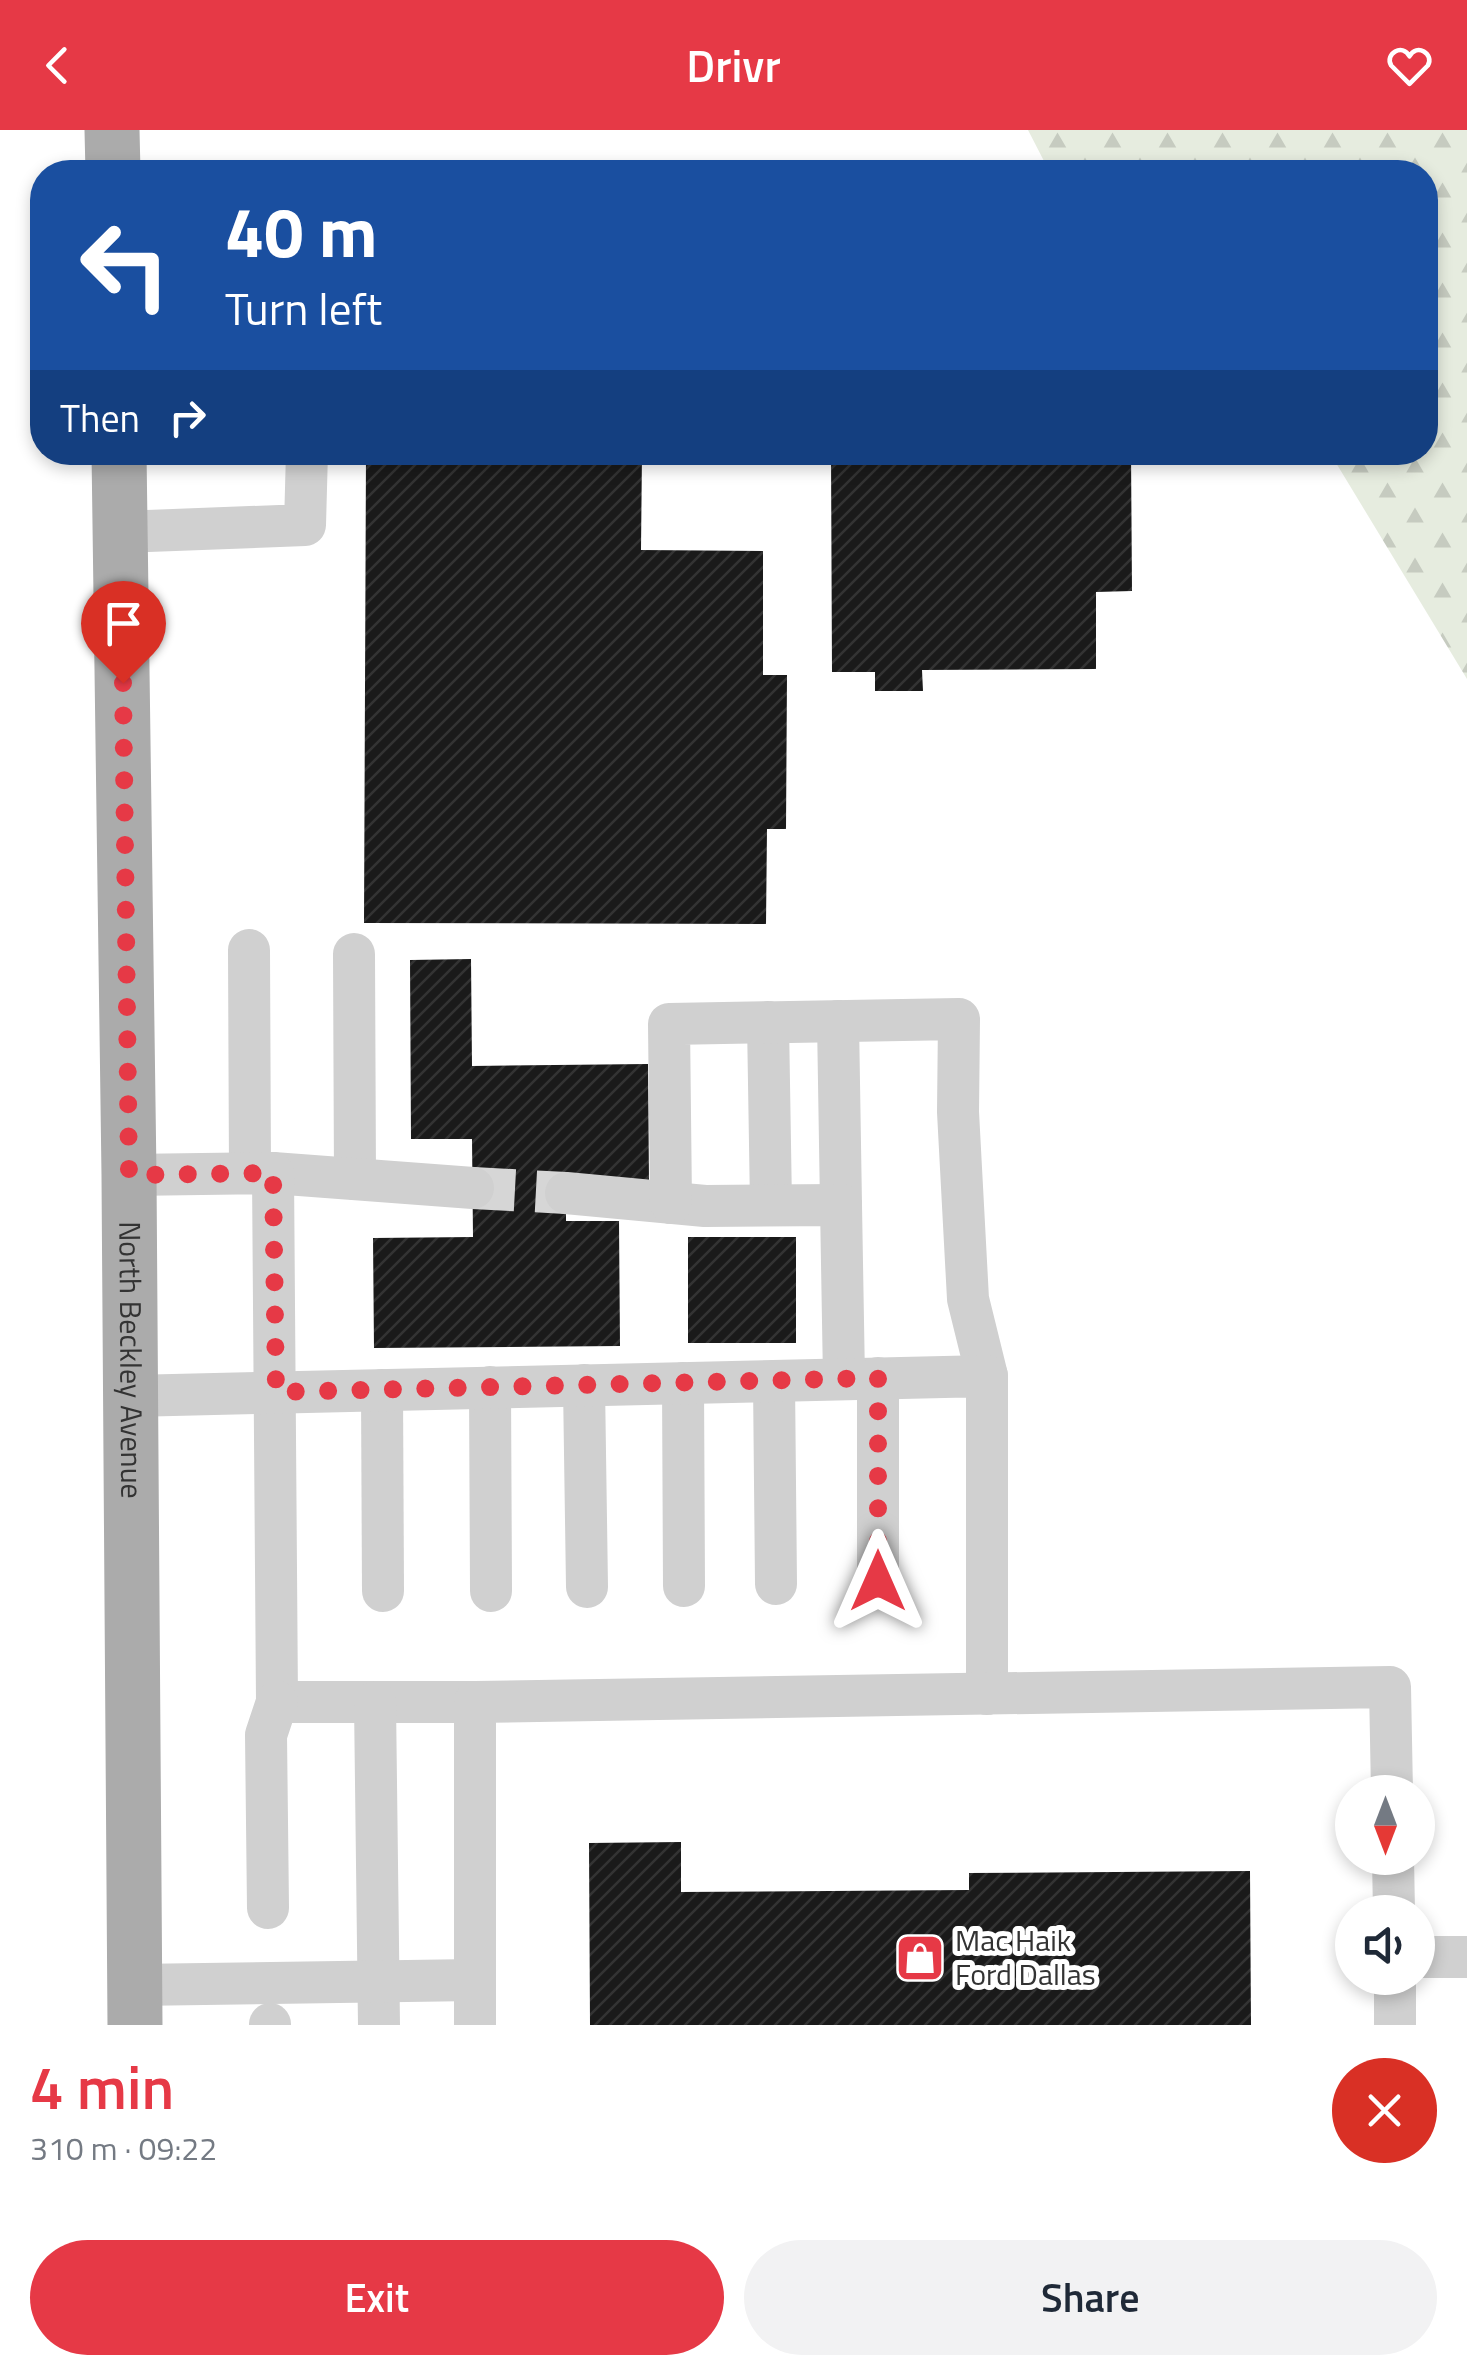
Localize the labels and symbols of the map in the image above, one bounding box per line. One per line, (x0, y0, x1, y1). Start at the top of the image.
pin (81, 581, 166, 684)
street label: North Beckley Avenue (107, 1221, 155, 1499)
position arrow (826, 1529, 930, 1633)
north arrow (1335, 1775, 1435, 1875)
place label: Mac Haik Ford Dallas (955, 1917, 1096, 1997)
shop icon: Mac Haik Ford Dallas (894, 1932, 946, 1984)

